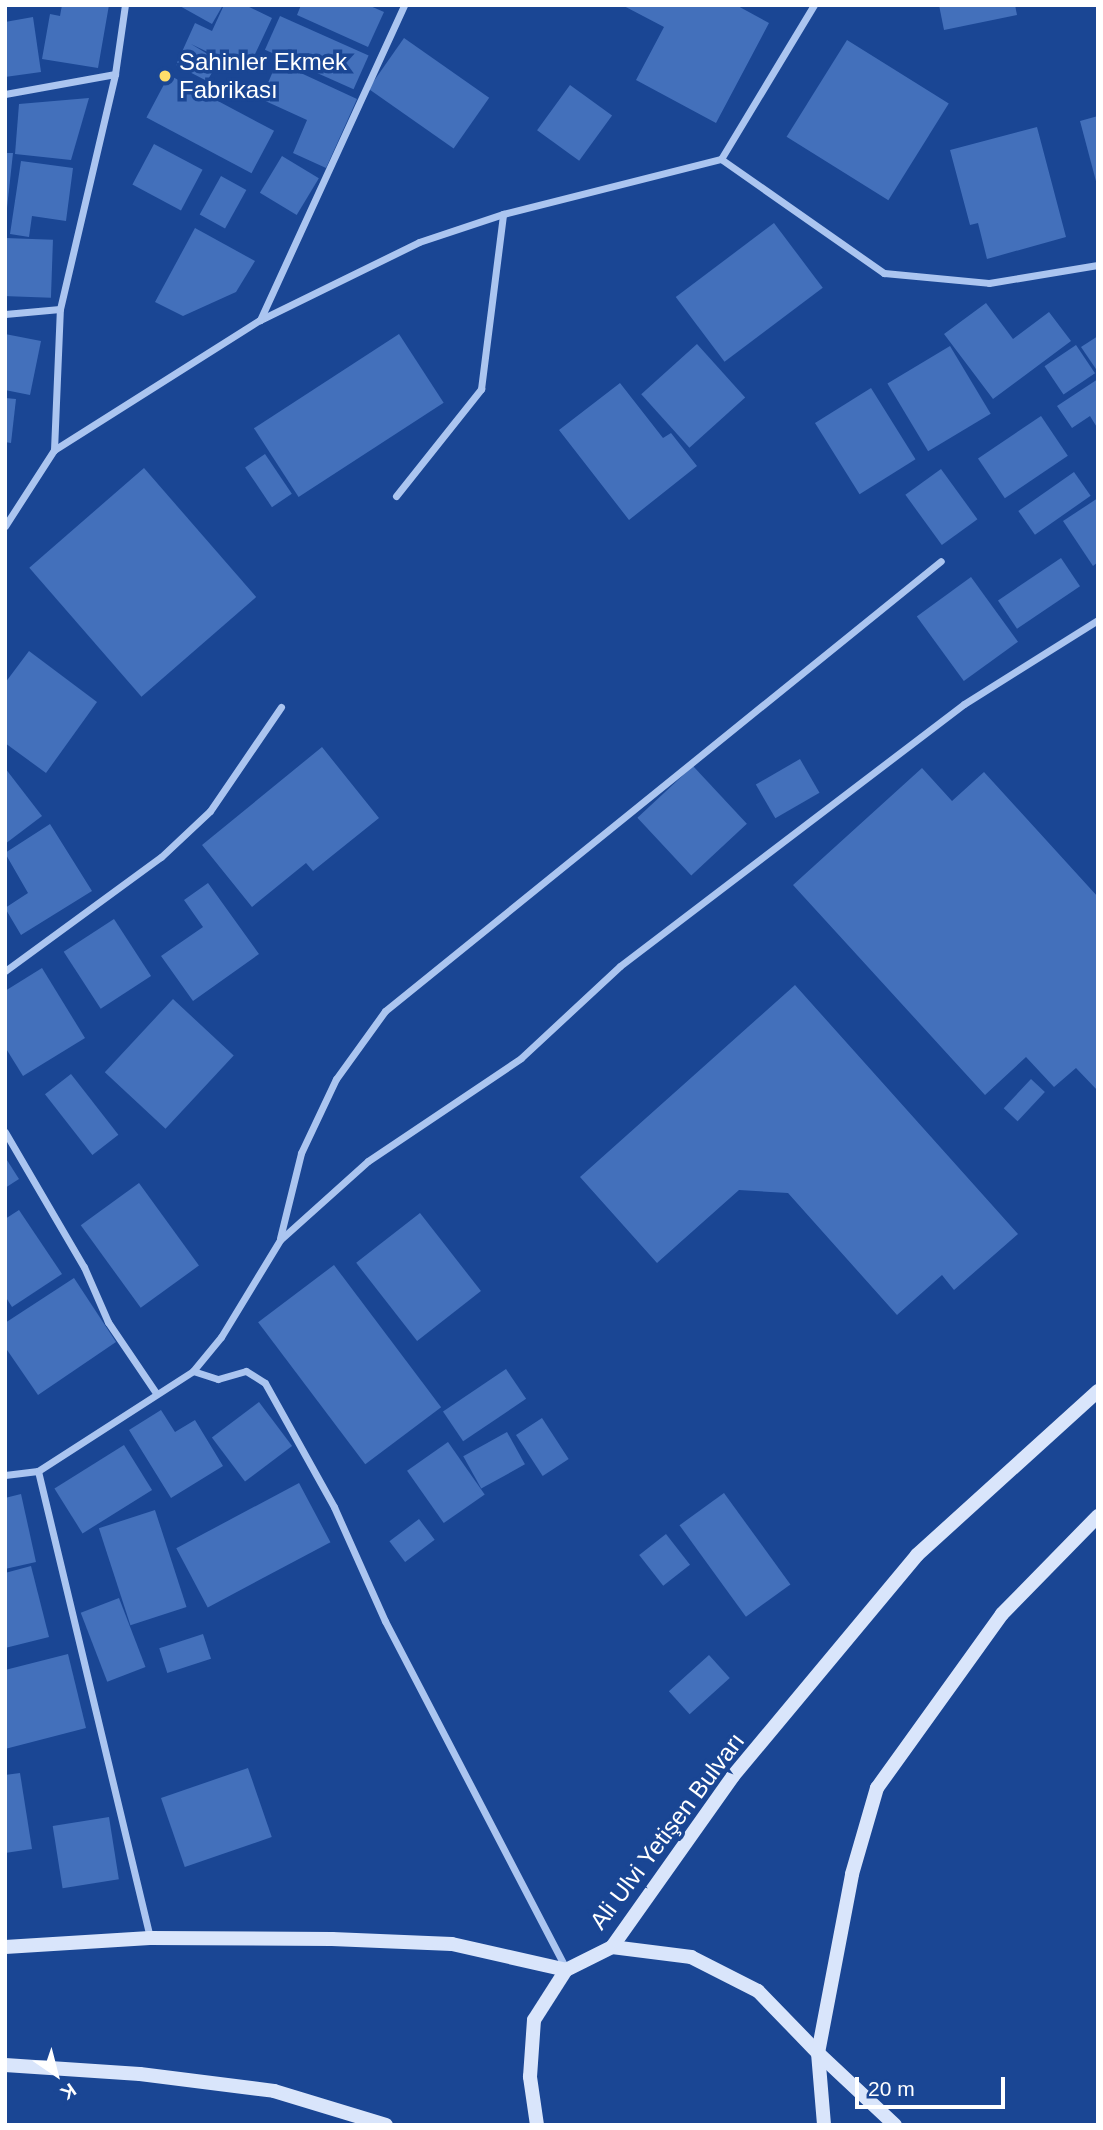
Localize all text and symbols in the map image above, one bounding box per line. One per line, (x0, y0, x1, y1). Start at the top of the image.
place label: Sahinler Ekmek Fabrikası (179, 48, 347, 104)
marker: Sahinler Ekmek Fabrikası (157, 68, 173, 84)
street label: Ali Ulvi Yetişen Bulvarı (584, 1727, 750, 1935)
north arrow (21, 2039, 91, 2109)
scale bar (858, 2064, 1009, 2108)
text: 20 m (868, 2077, 915, 2100)
text: K (57, 2079, 80, 2104)

